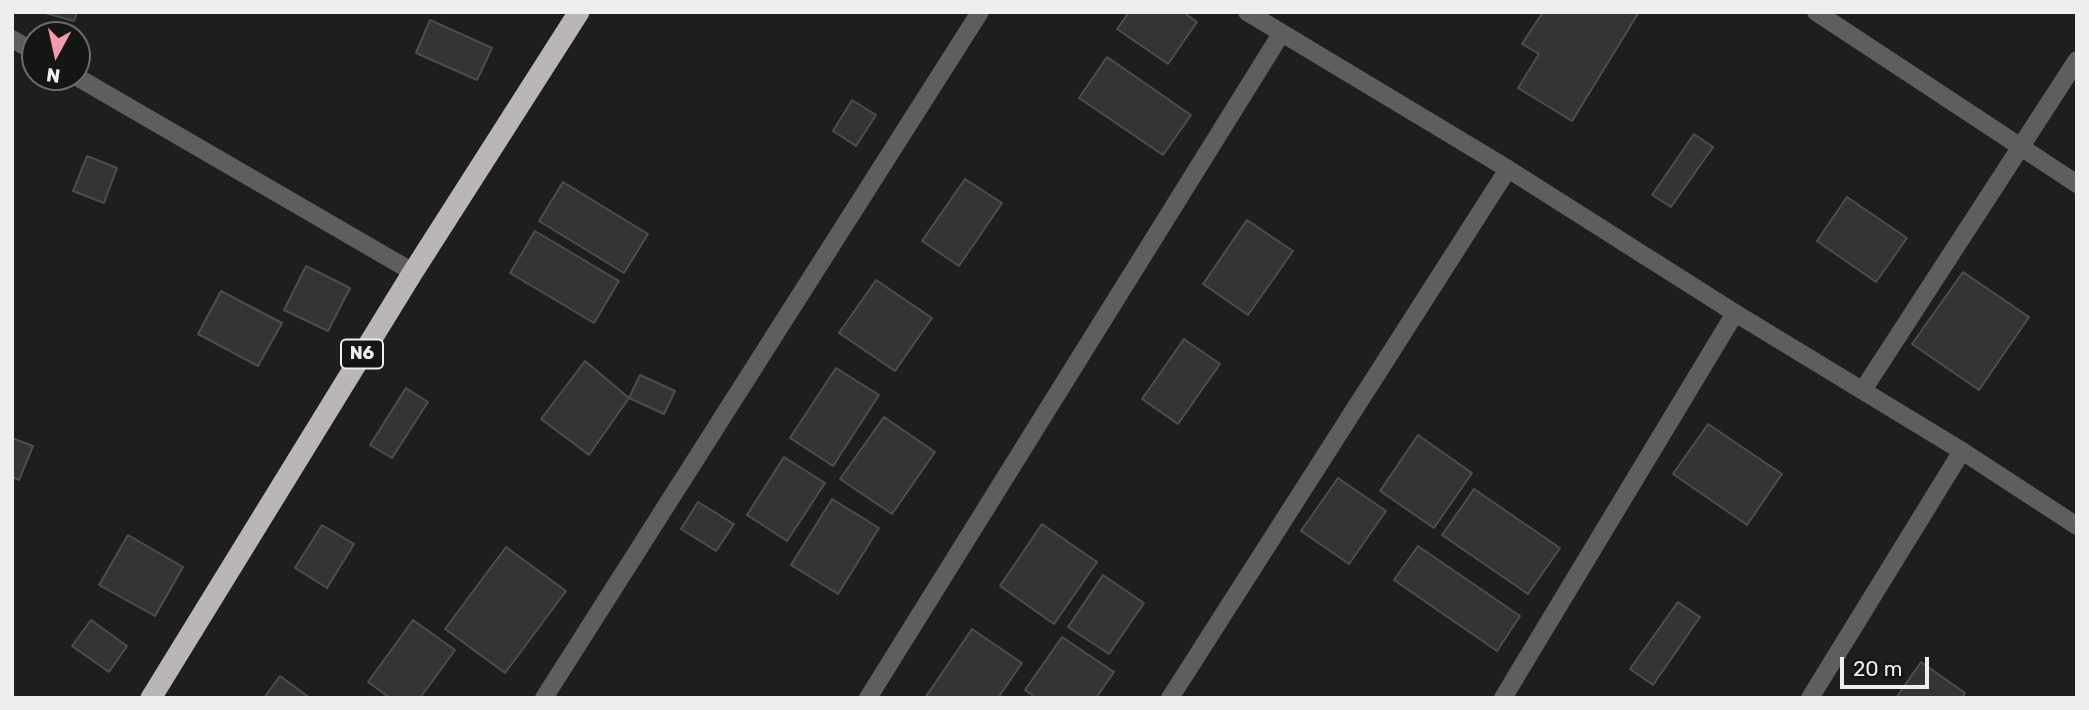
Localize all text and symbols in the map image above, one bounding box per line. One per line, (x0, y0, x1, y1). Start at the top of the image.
north arrow (21, 21, 91, 91)
text: N (45, 63, 62, 88)
road number: N6 (341, 340, 383, 368)
scale bar (1844, 644, 1933, 688)
text: 20 m (1853, 656, 1902, 681)

